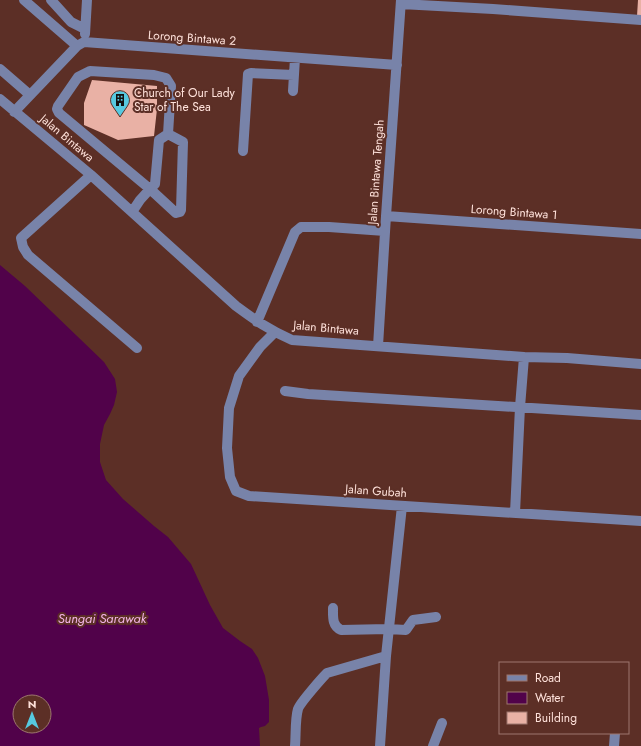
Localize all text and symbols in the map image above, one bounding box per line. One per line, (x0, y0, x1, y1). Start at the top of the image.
street label: Lorong Bintawa 2 (147, 26, 237, 50)
place label: Church of Our Lady Star of The Sea (134, 84, 235, 116)
building icon: Church of Our Lady Star of The Sea (109, 89, 131, 117)
street label: Jalan Bintawa (35, 109, 98, 166)
street label: Jalan Bintawa Tengah (363, 119, 389, 227)
street label: Lorong Bintawa 1 (470, 200, 558, 224)
street label: Jalan Bintawa (290, 316, 360, 340)
street label: Jalan Gubah (343, 480, 407, 502)
water label: Sungai Sarawak (58, 609, 147, 628)
legend (499, 662, 629, 734)
text: Road (535, 669, 561, 687)
text: Water (535, 689, 566, 707)
north arrow (12, 694, 52, 734)
text: N (28, 696, 36, 712)
text: Building (535, 709, 577, 727)

